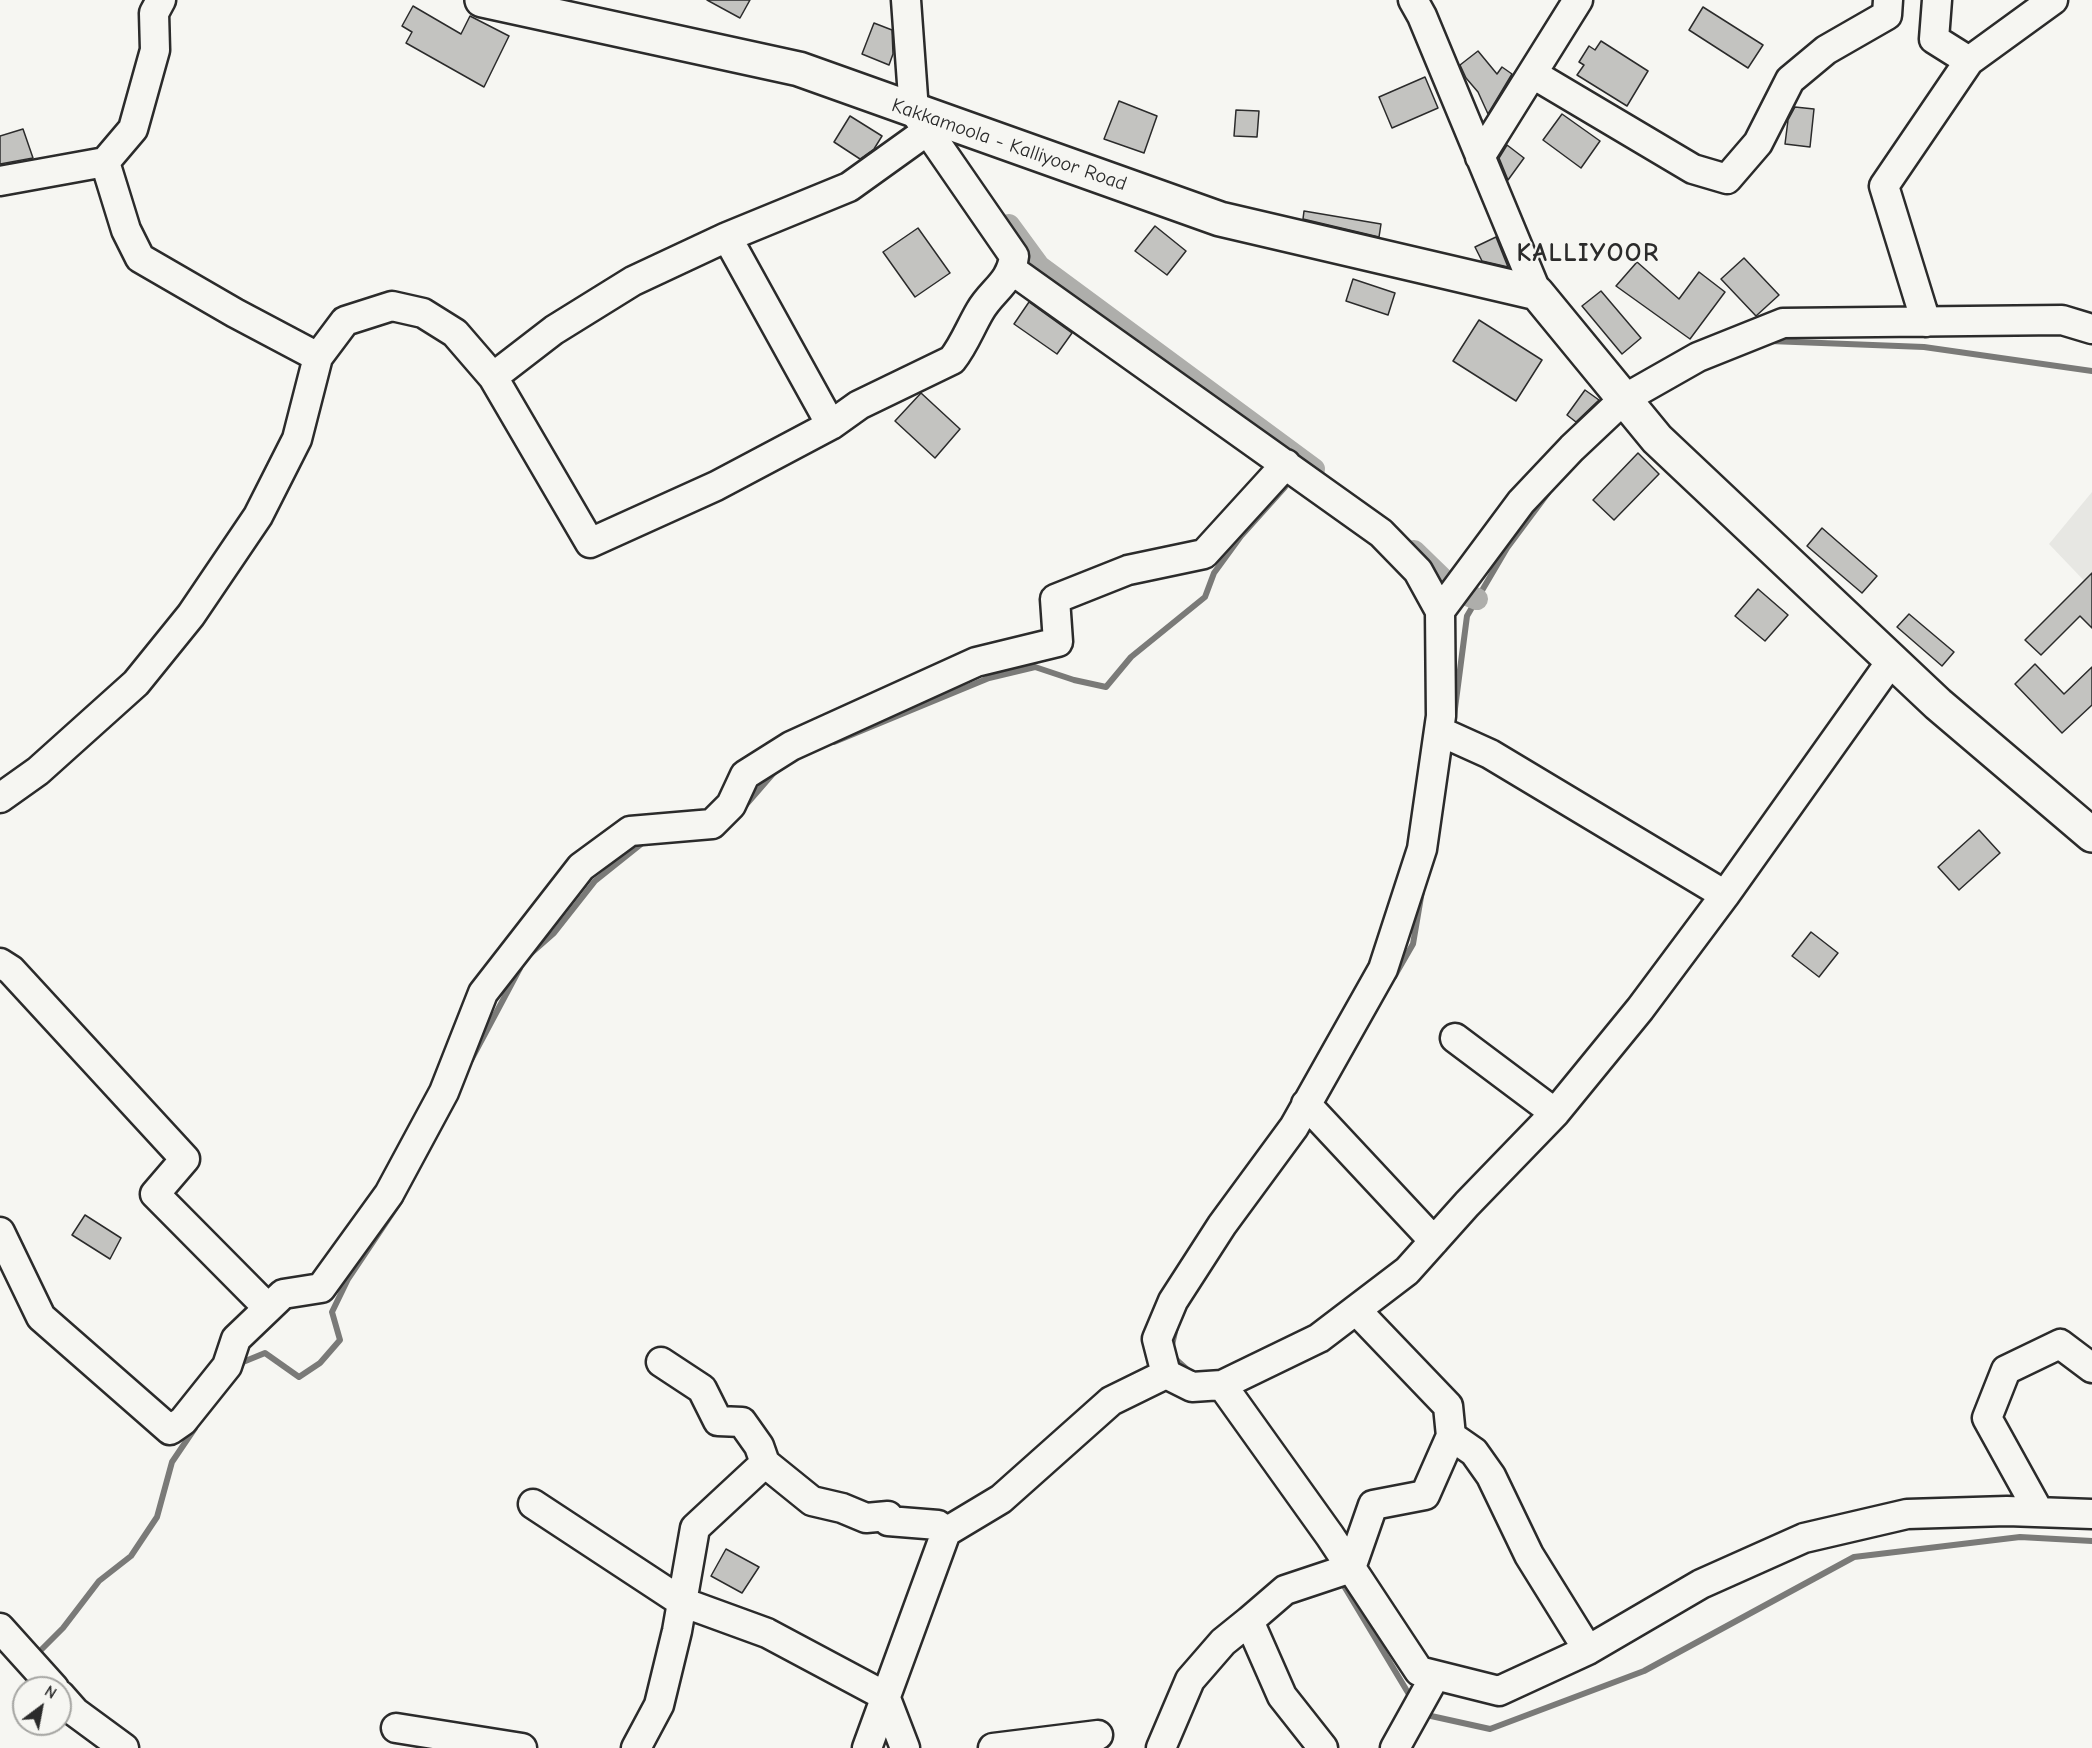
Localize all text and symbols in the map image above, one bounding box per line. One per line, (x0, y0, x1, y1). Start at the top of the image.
street label: Kakkamoola - Kalliyoor Road (888, 93, 1130, 197)
district label: KALLIYOOR (1516, 238, 1660, 270)
north arrow (12, 1676, 72, 1736)
text: N (41, 1682, 60, 1703)

